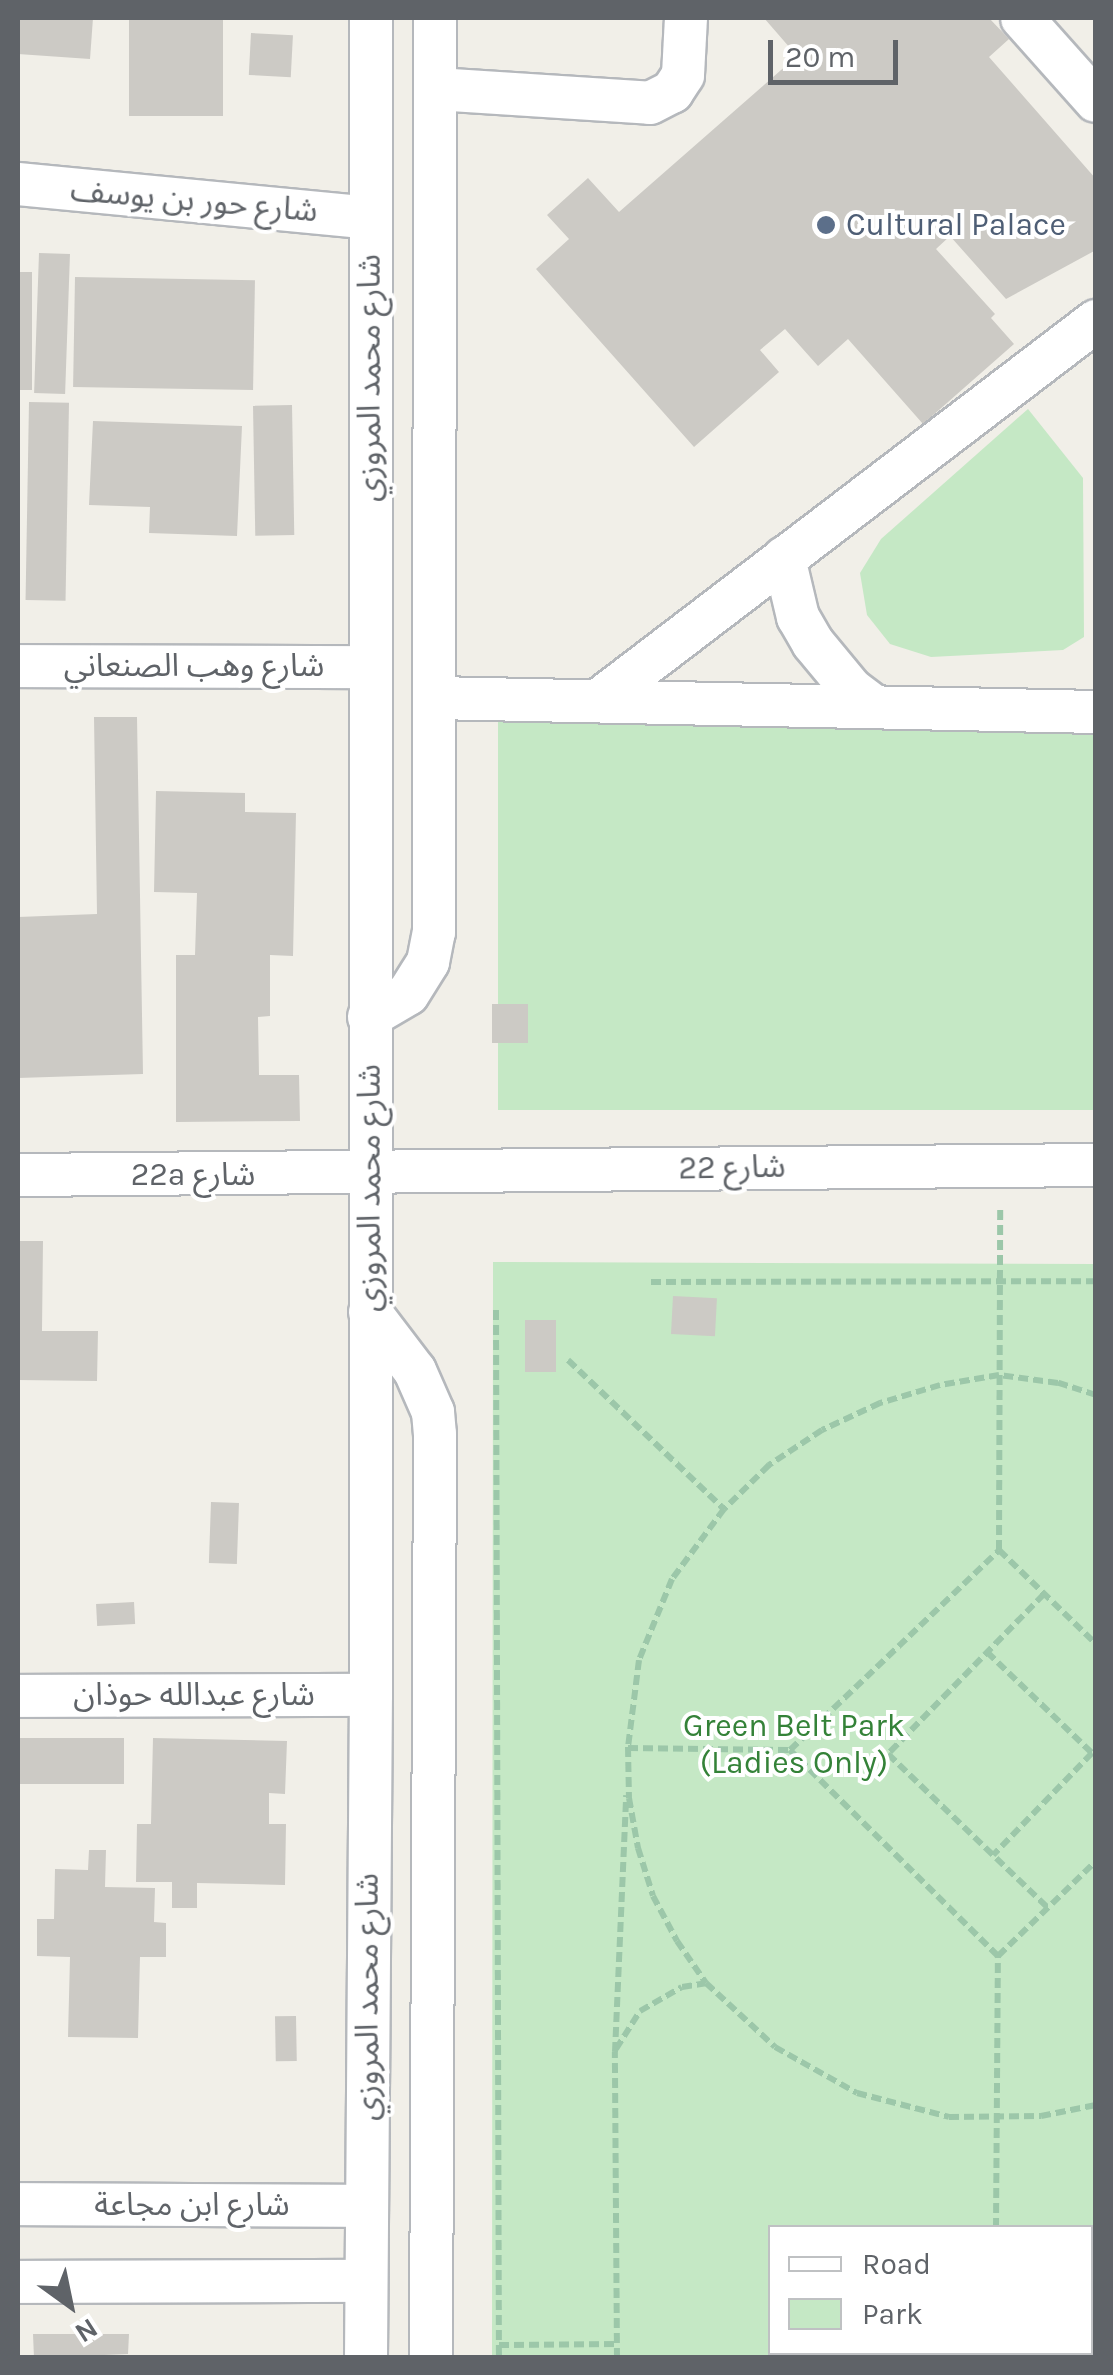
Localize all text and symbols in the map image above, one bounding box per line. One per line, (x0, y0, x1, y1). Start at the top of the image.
scale bar (773, 20, 903, 82)
text: 20 m (785, 39, 855, 75)
street label: شارع حور بن يوسف (69, 171, 319, 231)
place label: Cultural Palace (846, 206, 1066, 244)
marker: Cultural Palace (815, 214, 837, 236)
street label: شارع محمد المروزي (351, 254, 389, 502)
street label: شارع وهب الصنعاني (64, 647, 324, 685)
street label: شارع محمد المروزي (351, 1064, 389, 1312)
street label: شارع 22 (678, 1148, 786, 1188)
street label: 22a شارع (131, 1156, 255, 1194)
street label: شارع عبدالله حوذان (73, 1676, 315, 1714)
park label: Green Belt Park (Ladies Only) (683, 1708, 905, 1783)
street label: شارع محمد المروزي (349, 1873, 387, 2121)
street label: شارع ابن مجاعة (94, 2186, 290, 2224)
legend (768, 2225, 1093, 2355)
text: Road (862, 2246, 931, 2282)
north arrow (20, 2255, 120, 2355)
text: Park (862, 2296, 923, 2332)
text: N (69, 2311, 104, 2350)

